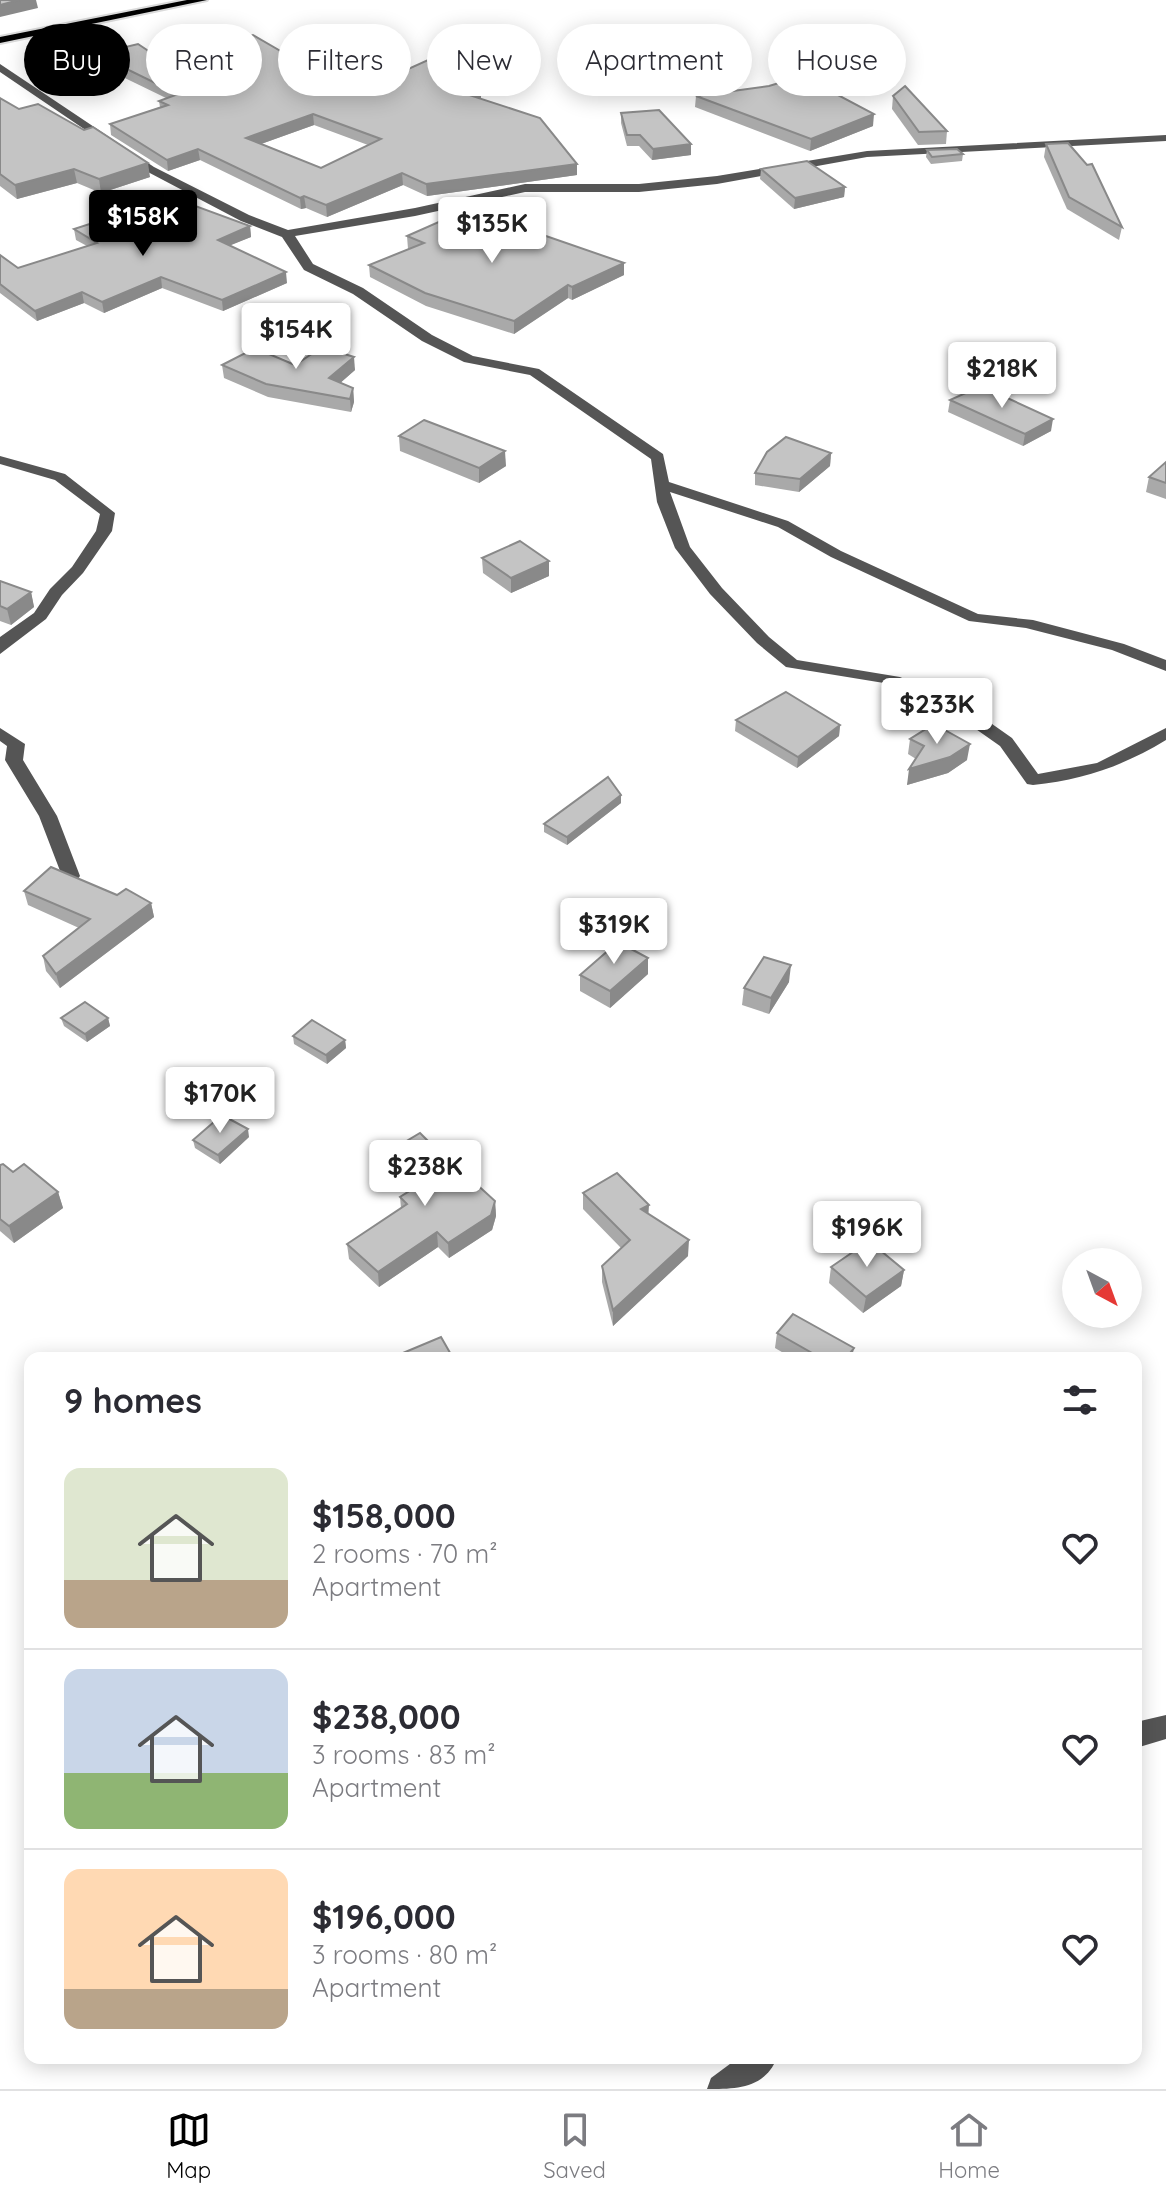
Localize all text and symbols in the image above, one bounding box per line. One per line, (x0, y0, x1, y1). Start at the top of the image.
chip: Buy (24, 24, 130, 96)
chip: Rent (146, 24, 262, 96)
chip: Filters (278, 24, 411, 96)
chip: New (427, 24, 541, 96)
chip: Apartment (557, 24, 752, 96)
chip: House (768, 24, 906, 96)
pin: $158K (87, 190, 199, 258)
pin: $135K (436, 197, 548, 265)
text: $158K (107, 199, 179, 232)
text: $135K (456, 206, 528, 239)
pin: $154K (240, 303, 352, 371)
text: $154K (260, 312, 332, 345)
pin: $218K (946, 342, 1058, 410)
text: $218K (966, 351, 1038, 384)
pin: $233K (881, 678, 993, 746)
text: $233K (899, 687, 975, 720)
pin: $319K (558, 898, 670, 966)
text: $319K (578, 907, 650, 940)
pin: $170K (164, 1067, 276, 1135)
text: $170K (184, 1076, 256, 1109)
pin: $238K (369, 1140, 481, 1208)
text: $238K (387, 1149, 463, 1182)
pin: $196K (811, 1201, 923, 1269)
text: $196K (831, 1210, 903, 1243)
north arrow (1062, 1248, 1142, 1328)
map controls (1062, 1248, 1142, 1328)
icon: filters (1058, 1378, 1102, 1422)
text: 9 homes (64, 1379, 202, 1422)
text: $158,000 (312, 1494, 456, 1537)
icon: home (128, 1500, 224, 1596)
icon: heart (1058, 1526, 1102, 1570)
text: 2 rooms · 70 m² (312, 1537, 497, 1570)
text: Apartment (312, 1570, 441, 1603)
text: $238,000 (312, 1695, 461, 1738)
icon: home (128, 1701, 224, 1797)
icon: heart (1058, 1727, 1102, 1771)
text: 3 rooms · 83 m² (312, 1738, 495, 1771)
text: Apartment (312, 1771, 441, 1804)
text: $196,000 (312, 1895, 456, 1938)
icon: home (128, 1901, 224, 1997)
icon: heart (1058, 1927, 1102, 1971)
text: 3 rooms · 80 m² (312, 1938, 497, 1971)
text: Apartment (312, 1971, 441, 2004)
tab: Map (166, 2108, 211, 2184)
tab: Saved (543, 2108, 606, 2184)
tab: Home (938, 2108, 1000, 2184)

